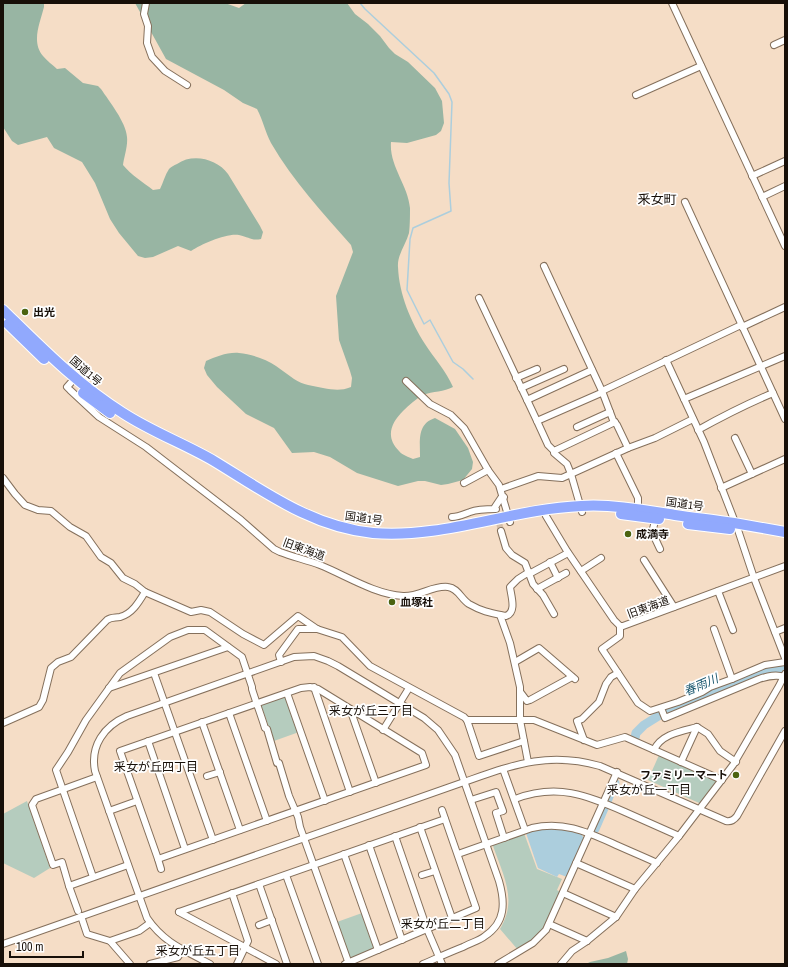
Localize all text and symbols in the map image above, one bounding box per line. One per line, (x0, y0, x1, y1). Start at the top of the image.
district label: 釆女町 (637, 191, 677, 208)
place label: 出光 (33, 305, 55, 319)
marker: 出光 (20, 307, 30, 317)
street label: 国道1号 (67, 353, 105, 389)
street label: 国道1号 (665, 494, 705, 514)
street label: 国道1号 (344, 508, 384, 528)
place label: 成満寺 (636, 527, 669, 541)
marker: 成満寺 (623, 529, 633, 539)
street label: 旧東海道 (281, 535, 327, 563)
street label: 旧東海道 (625, 593, 671, 621)
place label: 血塚社 (400, 595, 433, 609)
marker: 血塚社 (387, 597, 397, 607)
water label: 春雨川 (681, 670, 723, 699)
district label: 釆女が丘三丁目 (329, 703, 413, 719)
district label: 釆女が丘四丁目 (114, 759, 198, 775)
place label: ファミリーマート (640, 768, 728, 782)
marker: ファミリーマート (731, 770, 741, 780)
district label: 釆女が丘一丁目 (607, 782, 691, 798)
district label: 釆女が丘二丁目 (401, 916, 485, 932)
scale bar (10, 933, 83, 959)
text: 100 m (16, 939, 43, 955)
district label: 釆女が丘五丁目 (156, 943, 240, 959)

